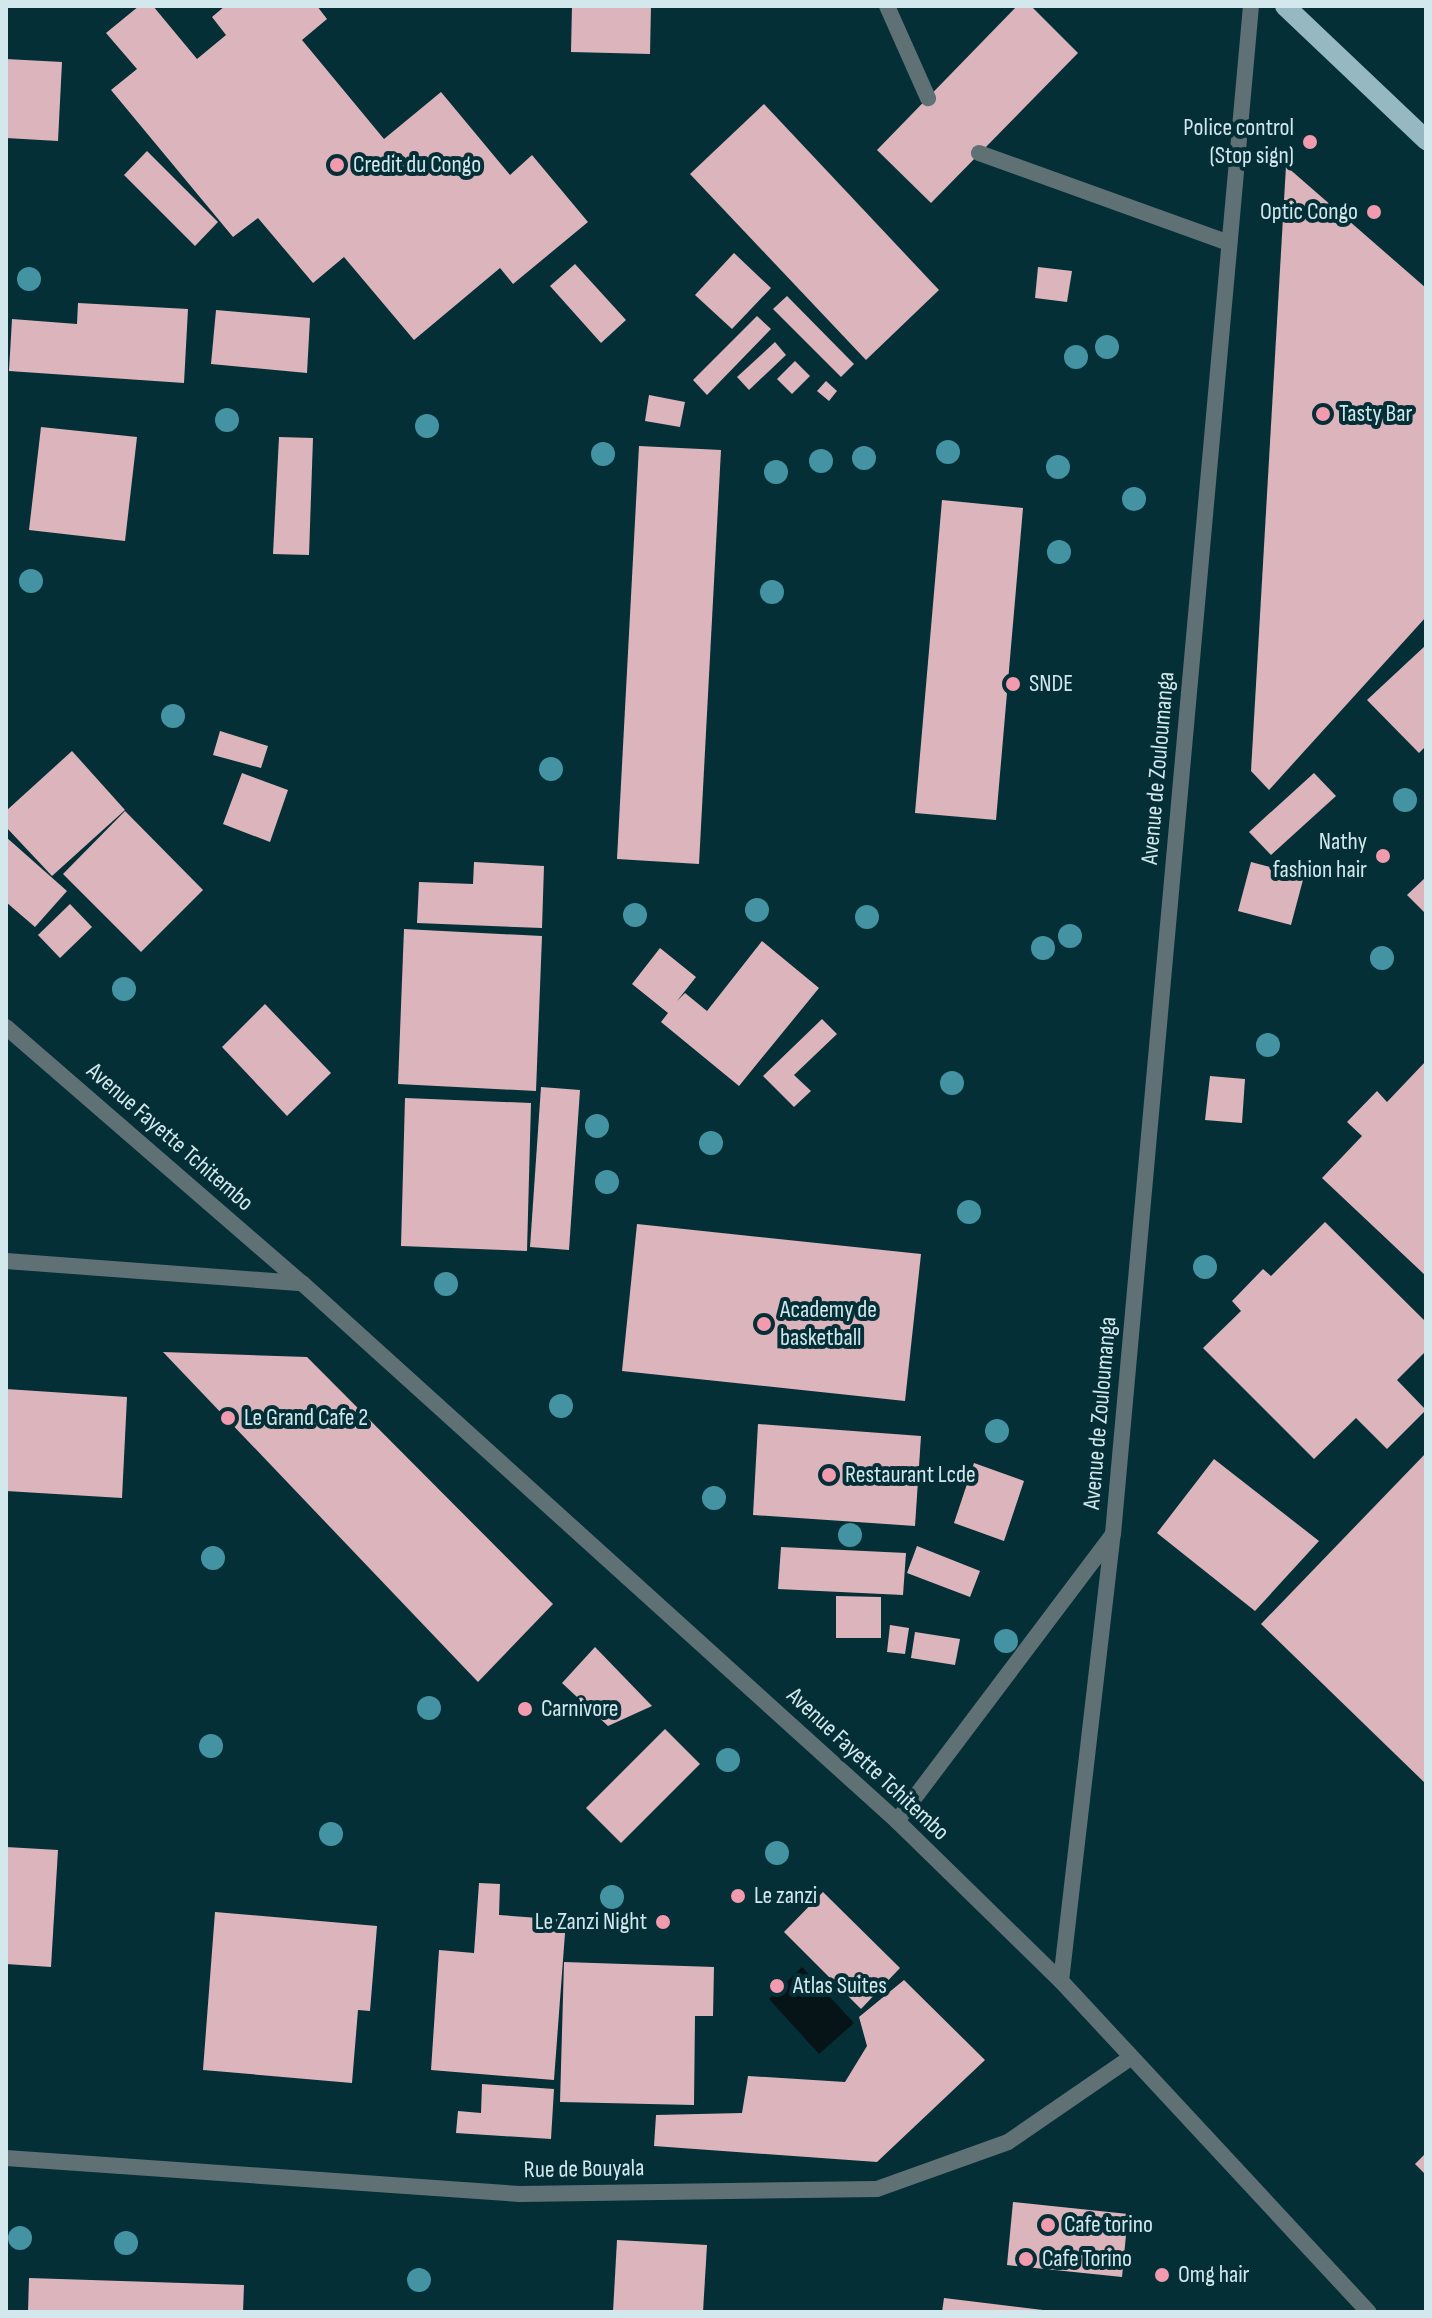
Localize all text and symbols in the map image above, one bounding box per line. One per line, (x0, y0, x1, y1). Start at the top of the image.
place label: Police control (Stop sign) (1183, 114, 1294, 170)
marker: Police control (Stop sign) (1301, 133, 1319, 151)
place label: Credit du Congo (353, 151, 481, 179)
marker: Credit du Congo (328, 156, 346, 174)
place label: Optic Congo (1260, 198, 1358, 226)
marker: Optic Congo (1365, 203, 1383, 221)
place label: Tasty Bar (1339, 400, 1412, 428)
marker: Tasty Bar (1314, 405, 1332, 423)
place label: SNDE (1029, 670, 1073, 698)
street label: Avenue de Zouloumanga (1135, 670, 1181, 866)
marker: SNDE (1004, 675, 1022, 693)
place label: Nathy fashion hair (1273, 828, 1367, 884)
marker: Nathy fashion hair (1374, 847, 1392, 865)
street label: Avenue Fayette Tchitembo (81, 1057, 259, 1217)
place label: Academy de basketball (780, 1296, 877, 1352)
marker: Academy de basketball (755, 1315, 773, 1333)
street label: Avenue de Zouloumanga (1077, 1315, 1123, 1511)
place label: Le Grand Cafe 2 (244, 1404, 368, 1432)
marker: Le Grand Cafe 2 (219, 1409, 237, 1427)
place label: Restaurant Lcde (845, 1461, 976, 1489)
marker: Restaurant Lcde (820, 1466, 838, 1484)
street label: Avenue Fayette Tchitembo (781, 1681, 955, 1847)
place label: Carnivore (541, 1695, 618, 1723)
marker: Carnivore (516, 1700, 534, 1718)
place label: Le zanzi (754, 1882, 817, 1910)
marker: Le zanzi (729, 1887, 747, 1905)
place label: Le Zanzi Night (535, 1908, 647, 1936)
marker: Le Zanzi Night (654, 1913, 672, 1931)
place label: Atlas Suites (793, 1972, 887, 2000)
marker: Atlas Suites (768, 1977, 786, 1995)
street label: Rue de Bouyala (523, 2154, 645, 2184)
place label: Cafe torino (1064, 2211, 1153, 2239)
marker: Cafe torino (1039, 2216, 1057, 2234)
place label: Cafe Torino (1042, 2245, 1132, 2273)
marker: Cafe Torino (1017, 2250, 1035, 2268)
place label: Omg hair (1178, 2261, 1249, 2289)
marker: Omg hair (1153, 2266, 1171, 2284)

